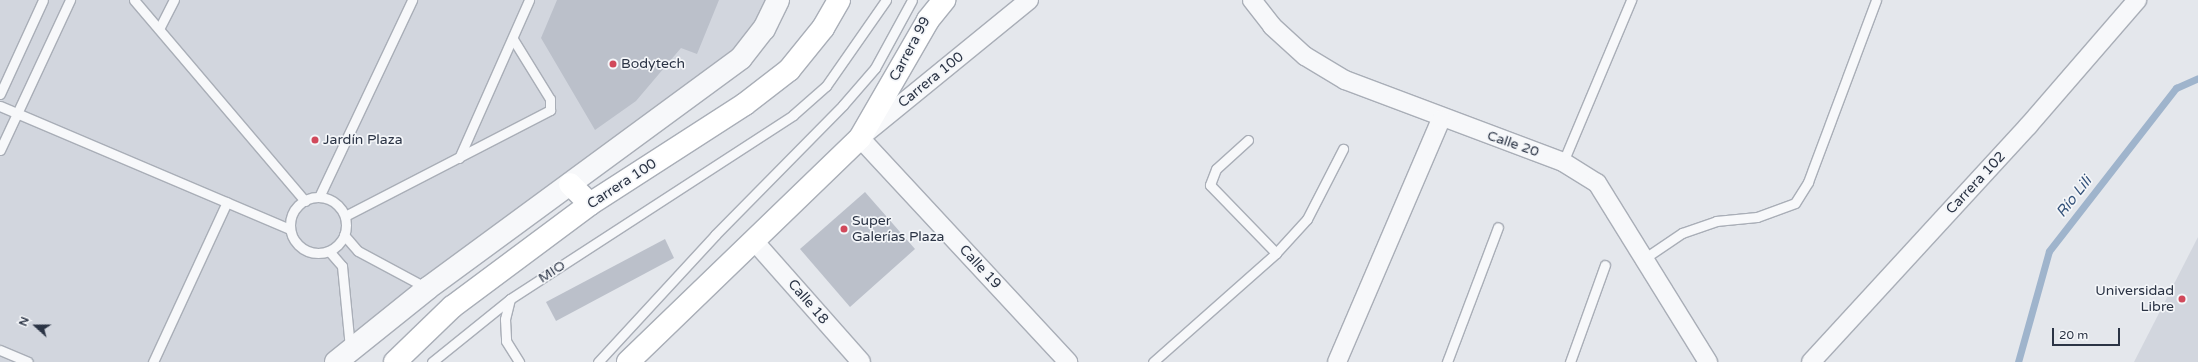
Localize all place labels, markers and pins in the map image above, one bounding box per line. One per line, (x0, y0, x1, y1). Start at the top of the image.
place label: Bodytech (621, 56, 685, 72)
marker: Bodytech (608, 59, 618, 69)
place label: Jardín Plaza (323, 132, 403, 148)
marker: Jardín Plaza (310, 135, 320, 145)
place label: Super Galerías Plaza (852, 213, 944, 246)
marker: Super Galerías Plaza (839, 224, 849, 234)
place label: Universidad Libre (2095, 283, 2174, 316)
marker: Universidad Libre (2177, 294, 2187, 304)

